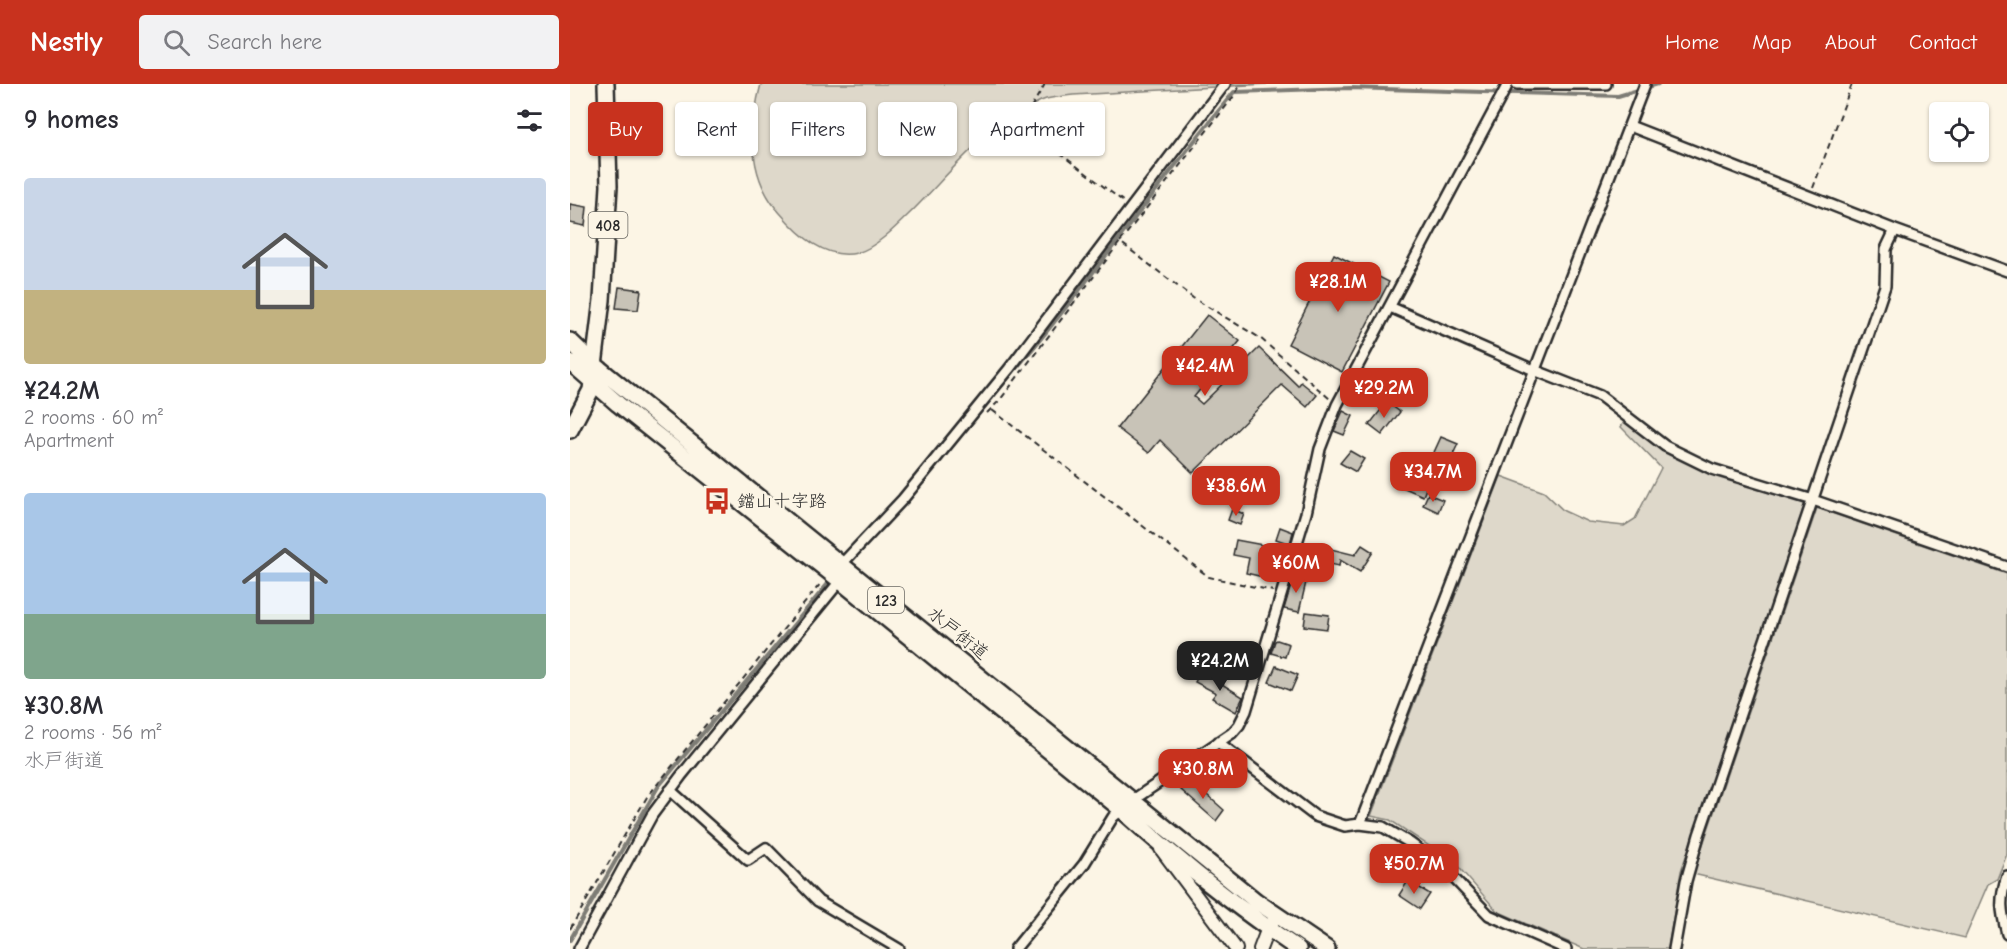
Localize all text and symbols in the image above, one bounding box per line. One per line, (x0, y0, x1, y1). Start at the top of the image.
search box (139, 15, 559, 69)
text: Nestly (30, 26, 103, 58)
icon: search (160, 26, 193, 59)
text: Search here (208, 29, 322, 55)
text: Home (1665, 30, 1719, 54)
text: Map (1752, 30, 1792, 54)
text: About (1825, 30, 1876, 54)
text: Contact (1909, 30, 1977, 54)
chip: Buy (588, 102, 663, 156)
chip: Rent (675, 102, 758, 156)
chip: Filters (770, 102, 866, 156)
chip: New (878, 102, 957, 156)
chip: Apartment (969, 102, 1105, 156)
map controls (1929, 102, 1989, 162)
button: locate (1929, 102, 1989, 162)
icon: filters (513, 104, 546, 137)
text: 9 homes (24, 105, 119, 135)
road number: 408 (588, 212, 627, 238)
icon: home (231, 217, 339, 325)
pin: ¥28.1M (1289, 262, 1387, 313)
text: ¥28.1M (1309, 270, 1367, 293)
pin: ¥42.4M (1156, 346, 1254, 397)
text: ¥42.4M (1176, 354, 1234, 377)
pin: ¥29.2M (1335, 368, 1433, 419)
text: ¥24.2M (24, 376, 100, 406)
text: ¥29.2M (1354, 376, 1414, 399)
text: 2 rooms · 60 m² (24, 406, 163, 429)
text: Apartment (24, 429, 114, 452)
pin: ¥34.7M (1384, 452, 1482, 503)
text: ¥34.7M (1404, 460, 1462, 483)
pin: ¥38.6M (1187, 466, 1285, 517)
text: ¥38.6M (1206, 474, 1266, 497)
bus stop icon: 鐺山十字路 (702, 486, 732, 516)
place label: 鐺山十字路 (737, 491, 827, 512)
icon: home (231, 532, 339, 640)
pin: ¥60M (1260, 543, 1332, 594)
text: ¥60M (1272, 551, 1320, 574)
road number: 123 (868, 587, 904, 613)
street label: 水戸街道 (923, 603, 992, 664)
pin: ¥24.2M (1171, 641, 1269, 692)
text: ¥24.2M (1191, 649, 1249, 672)
text: ¥30.8M (24, 691, 103, 721)
text: 2 rooms · 56 m² (24, 721, 162, 744)
text: 水戸街道 (24, 749, 104, 772)
pin: ¥30.8M (1154, 749, 1252, 800)
text: ¥30.8M (1172, 757, 1234, 780)
pin: ¥50.7M (1365, 844, 1463, 895)
text: ¥50.7M (1384, 852, 1444, 875)

